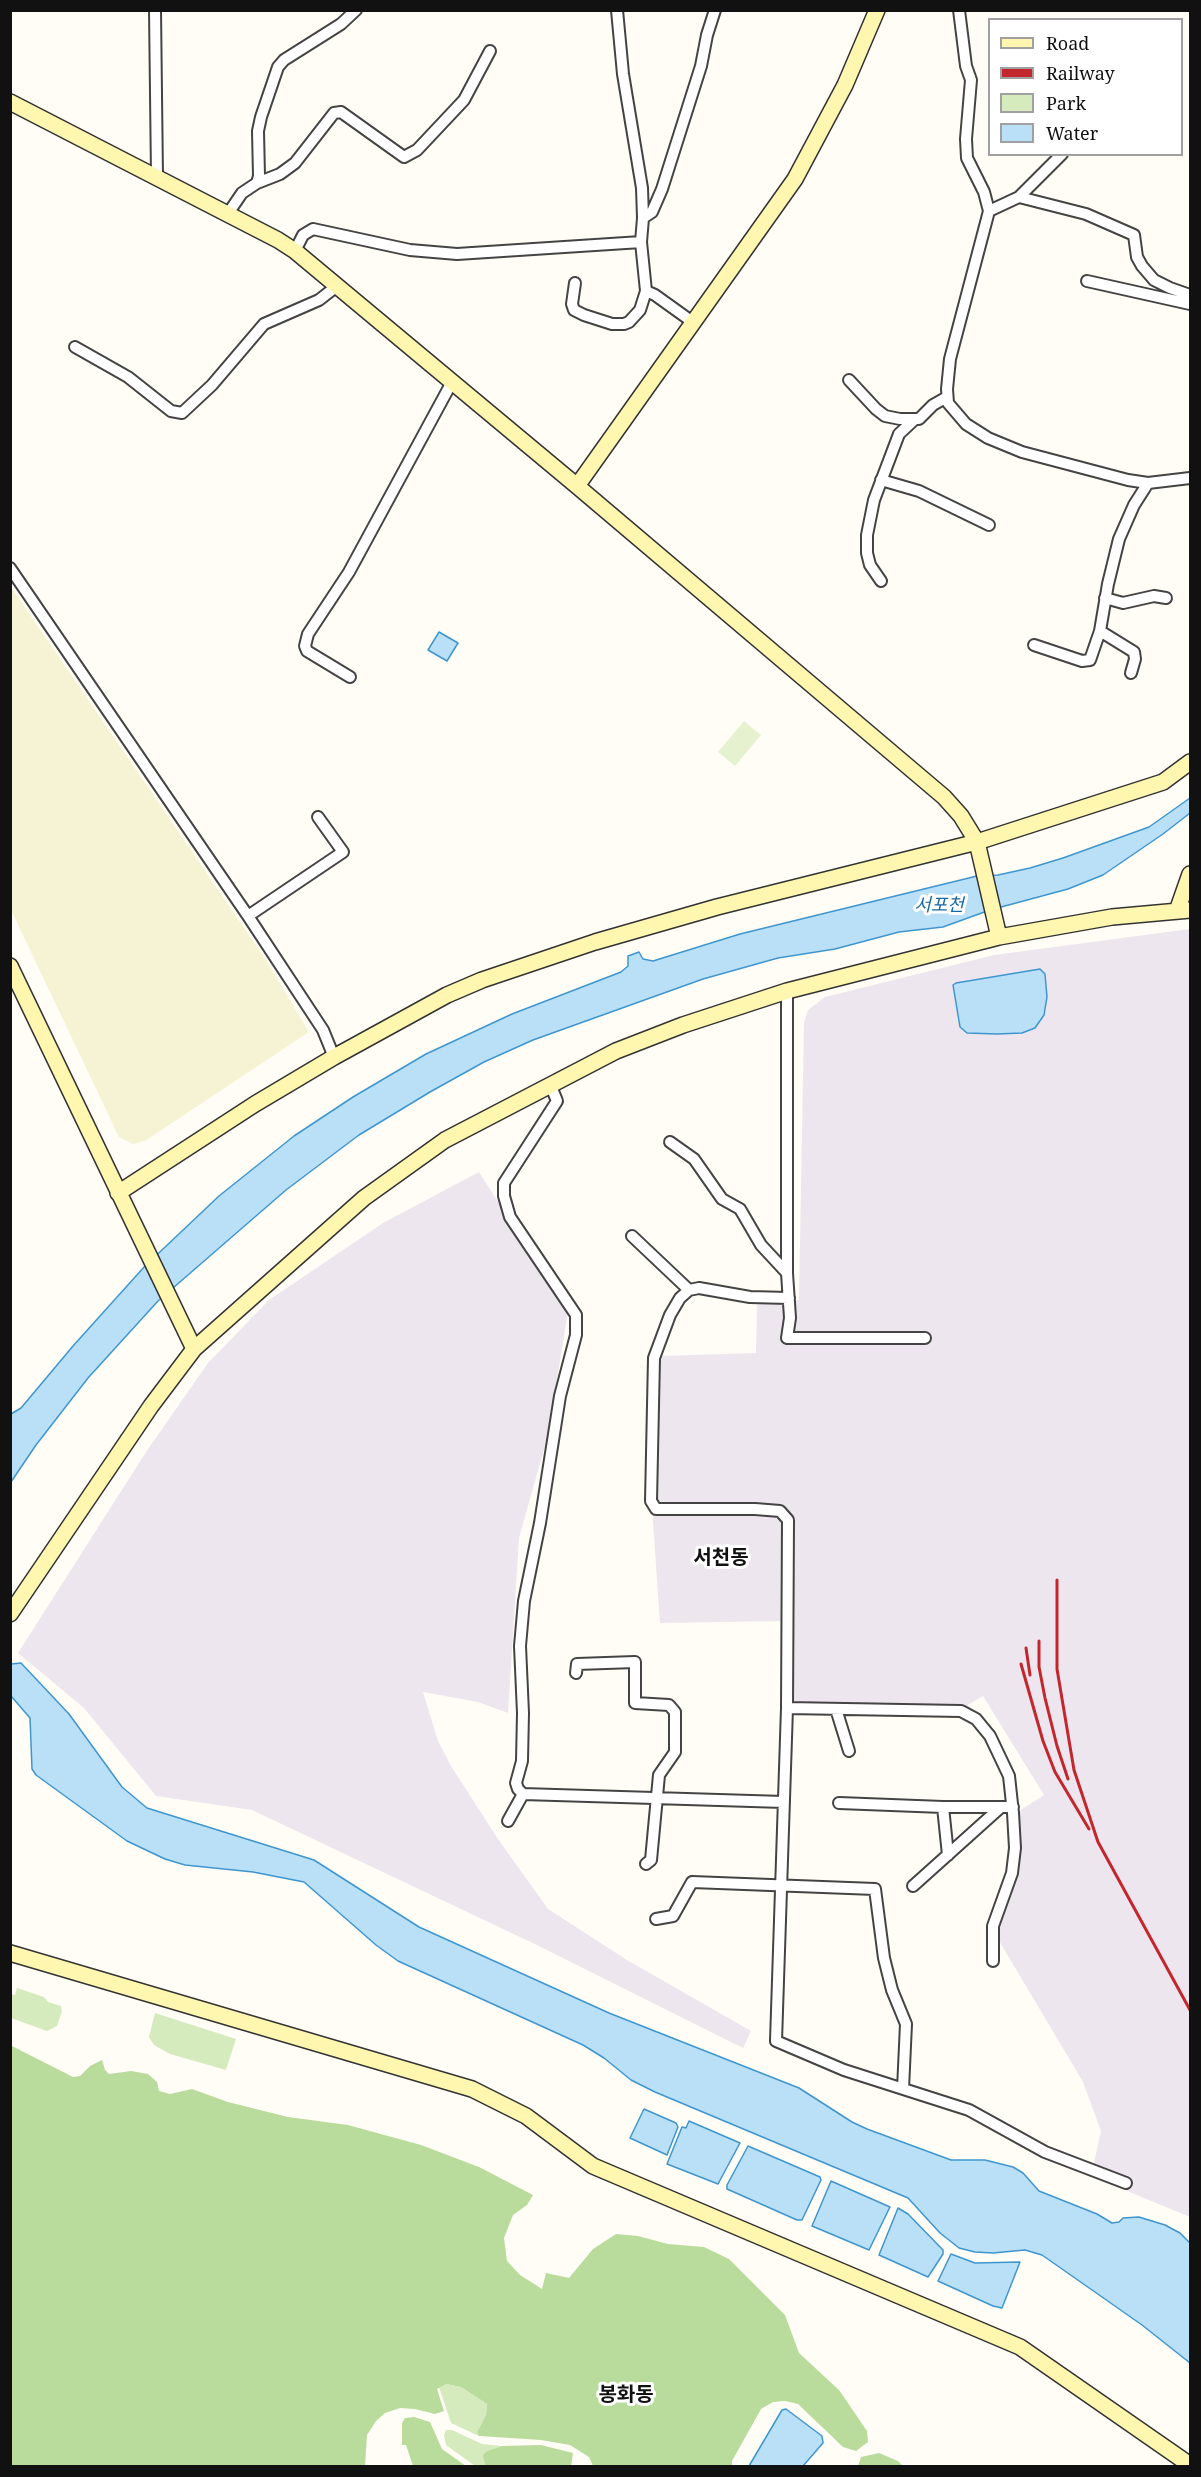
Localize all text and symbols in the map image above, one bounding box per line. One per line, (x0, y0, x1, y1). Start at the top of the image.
legend (988, 18, 1183, 156)
text: Road (1046, 31, 1089, 55)
text: Railway (1046, 61, 1115, 85)
text: Park (1046, 91, 1086, 115)
text: Water (1046, 121, 1098, 145)
water label: 서포천 (914, 895, 964, 917)
district label: 서천동 (693, 1546, 749, 1570)
district label: 봉화동 (598, 2383, 654, 2407)

